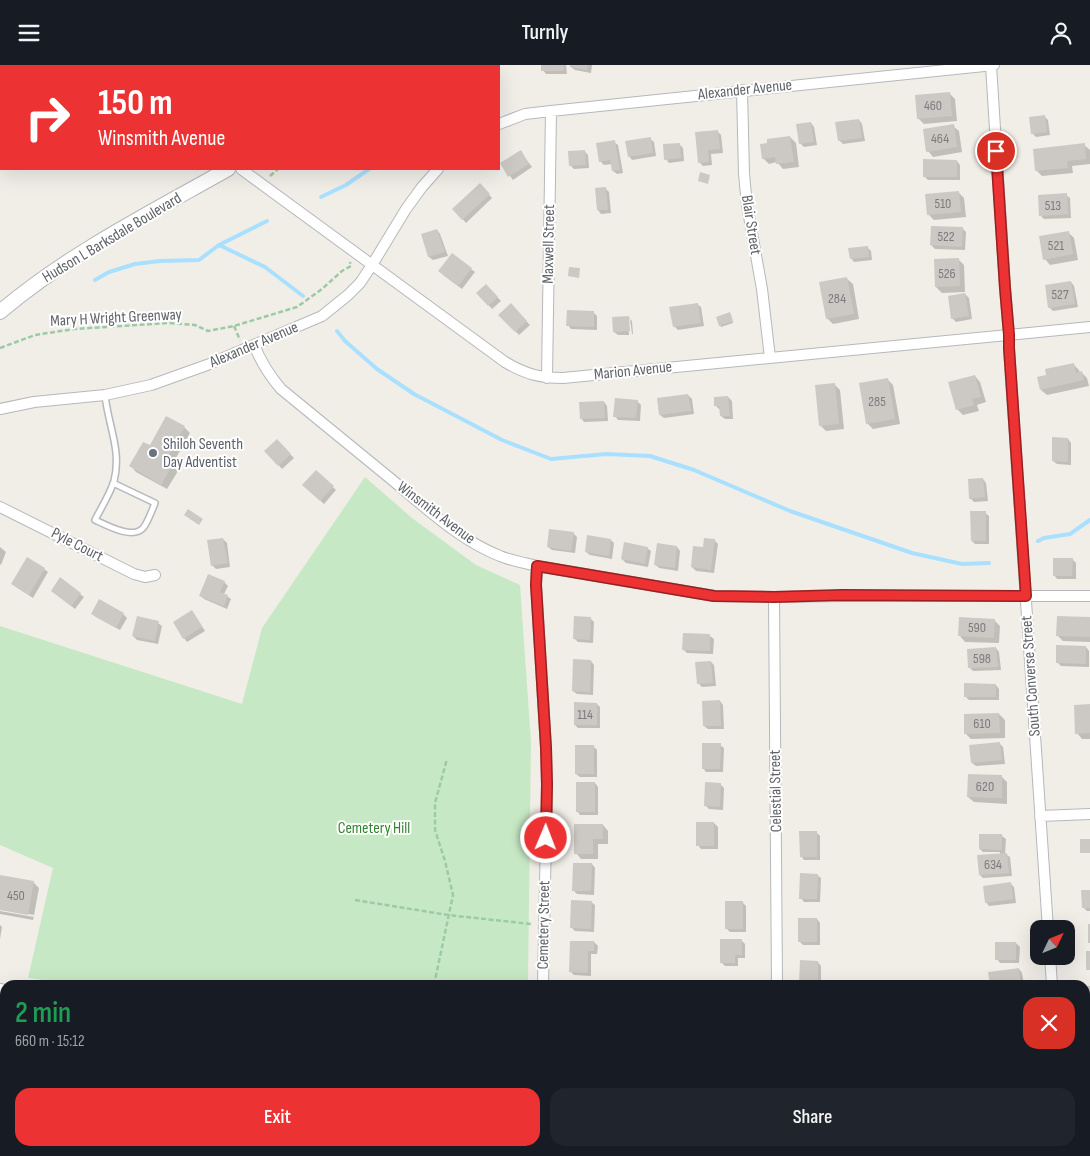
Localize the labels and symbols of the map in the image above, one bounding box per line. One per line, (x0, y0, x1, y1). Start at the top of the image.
street label: Alexander Avenue (696, 76, 793, 104)
house number: 460 (924, 97, 942, 114)
house number: 464 (931, 130, 949, 147)
pin (975, 130, 1017, 172)
street label: Hudson L Barksdale Boulevard (39, 189, 185, 287)
street label: Blair Street (737, 194, 765, 256)
house number: 510 (935, 195, 951, 212)
house number: 513 (1045, 197, 1061, 214)
street label: Maxwell Street (539, 204, 559, 284)
house number: 522 (937, 228, 955, 245)
house number: 521 (1048, 237, 1064, 254)
house number: 526 (938, 265, 956, 282)
house number: 527 (1052, 286, 1069, 303)
house number: 284 (828, 290, 846, 307)
street label: Mary H Wright Greenway (50, 305, 182, 331)
street label: Alexander Avenue (206, 318, 301, 373)
street label: Marion Avenue (593, 357, 673, 385)
house number: 285 (868, 393, 886, 410)
place label: Shiloh Seventh Day Adventist (163, 435, 243, 472)
marker: Shiloh Seventh Day Adventist (147, 447, 159, 459)
street label: Winsmith Avenue (393, 478, 479, 548)
street label: Pyle Court (48, 524, 106, 566)
street label: South Converse Street (1017, 615, 1045, 737)
house number: 590 (968, 619, 986, 636)
house number: 598 (973, 650, 991, 667)
house number: 114 (577, 706, 593, 723)
house number: 610 (973, 715, 991, 732)
street label: Celestial Street (766, 749, 786, 832)
house number: 620 (976, 778, 994, 795)
position arrow (519, 811, 571, 863)
park label: Cemetery Hill (338, 819, 410, 838)
house number: 634 (984, 856, 1002, 873)
street label: Cemetery Street (534, 880, 554, 970)
house number: 450 (7, 887, 25, 904)
north arrow (1030, 920, 1075, 965)

